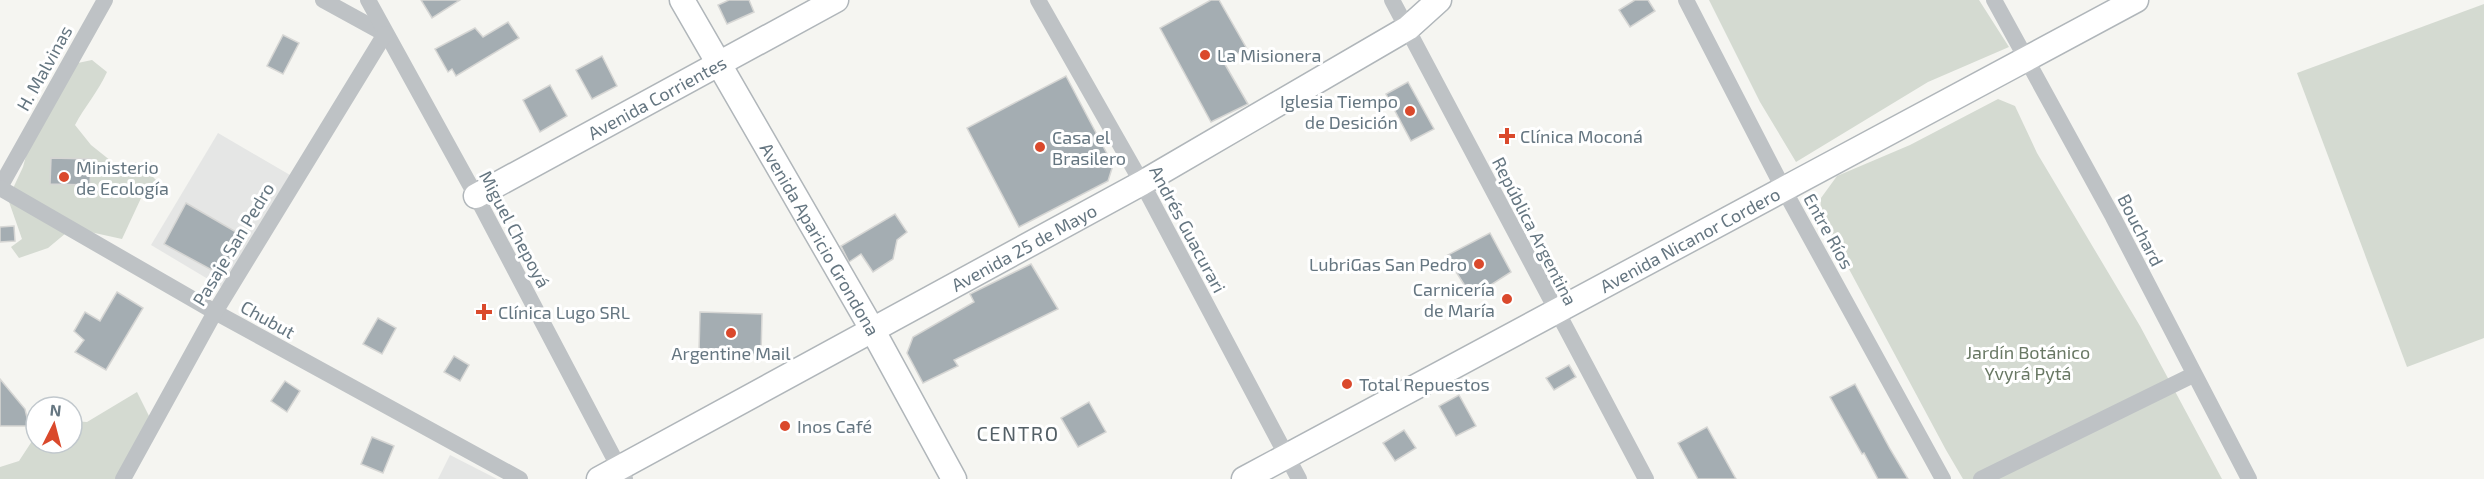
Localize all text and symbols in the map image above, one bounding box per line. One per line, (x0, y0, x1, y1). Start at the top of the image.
street label: H. Malvinas (12, 21, 76, 115)
place label: La Misionera (1217, 44, 1321, 66)
marker: La Misionera (1198, 48, 1212, 62)
street label: Avenida Corrientes (584, 51, 730, 144)
place label: Iglesia Tiempo de Desición (1280, 90, 1398, 133)
marker: Iglesia Tiempo de Desición (1403, 104, 1417, 118)
place label: Clínica Moconá (1520, 125, 1643, 147)
place label: Casa el Brasilero (1052, 126, 1126, 169)
marker: Clínica Moconá (1498, 127, 1516, 145)
street label: Avenida Aparicio Grondona (756, 139, 884, 339)
marker: Casa el Brasilero (1033, 140, 1047, 154)
street label: República Argentina (1488, 153, 1582, 309)
place label: Ministerio de Ecología (76, 156, 169, 199)
street label: Andrés Guacurari (1145, 162, 1231, 296)
street label: Miguel Chepoyá (475, 167, 555, 291)
marker: Ministerio de Ecología (57, 170, 71, 184)
street label: Pasaje San Pedro (188, 178, 278, 310)
street label: Avenida Nicanor Cordero (1596, 182, 1784, 297)
street label: Entre Ríos (1799, 189, 1859, 273)
street label: Bouchard (2113, 190, 2169, 270)
street label: Avenida 25 de Mayo (947, 199, 1100, 296)
place label: LubriGas San Pedro (1309, 253, 1467, 275)
marker: LubriGas San Pedro (1472, 257, 1486, 271)
place label: Carnicería de María (1413, 278, 1495, 321)
marker: Carnicería de María (1500, 292, 1514, 306)
street label: Chubut (237, 295, 299, 343)
place label: Clínica Lugo SRL (498, 301, 630, 323)
marker: Clínica Lugo SRL (475, 303, 493, 321)
marker: Argentine Mail (724, 326, 738, 340)
park label: Jardín Botánico Yvyrá Pytá (1966, 341, 2090, 384)
place label: Argentine Mail (671, 342, 791, 364)
place label: Total Repuestos (1359, 373, 1490, 395)
marker: Total Repuestos (1340, 377, 1354, 391)
north arrow (24, 395, 84, 455)
text: N (49, 400, 62, 420)
place label: Inos Café (797, 415, 872, 437)
marker: Inos Café (778, 419, 792, 433)
district label: CENTRO (976, 421, 1060, 445)

